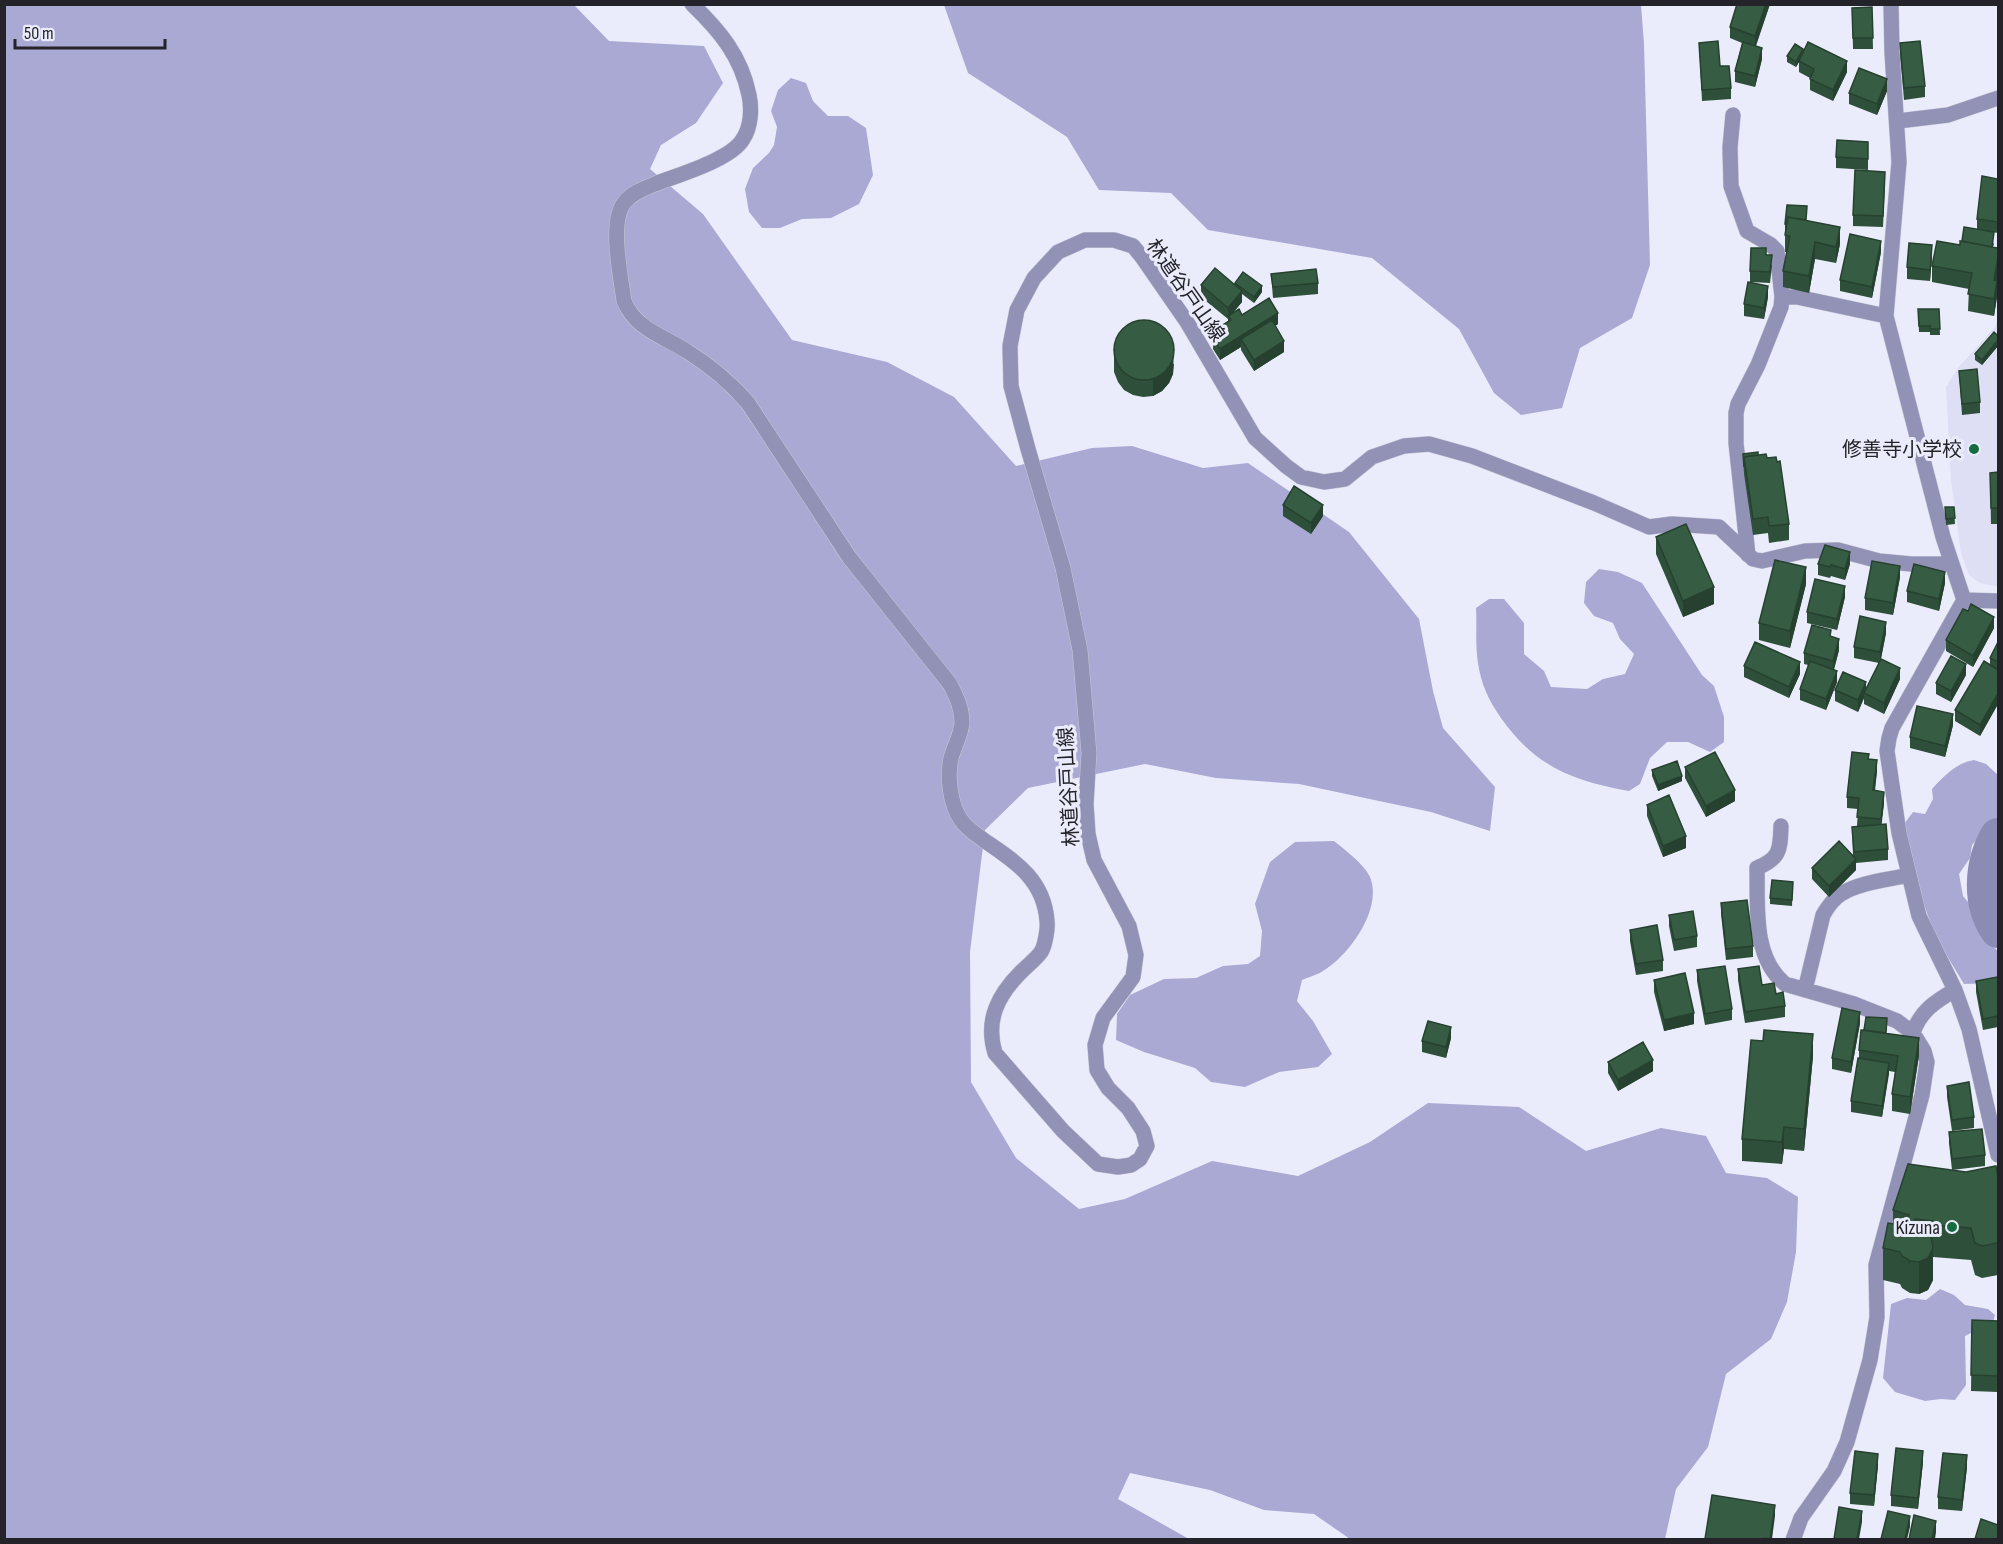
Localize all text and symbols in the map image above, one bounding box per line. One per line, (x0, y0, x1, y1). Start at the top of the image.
scale bar (15, 12, 165, 50)
text: 50 m (24, 23, 54, 44)
street label: 林道谷戸山線 (1141, 235, 1229, 347)
place label: 修善寺小学校 (1842, 438, 1962, 462)
marker: 修善寺小学校 (1967, 442, 1981, 456)
street label: 林道谷戸山線 (1054, 726, 1084, 847)
place label: Kizuna (1895, 1216, 1940, 1240)
marker: Kizuna (1945, 1220, 1959, 1234)

